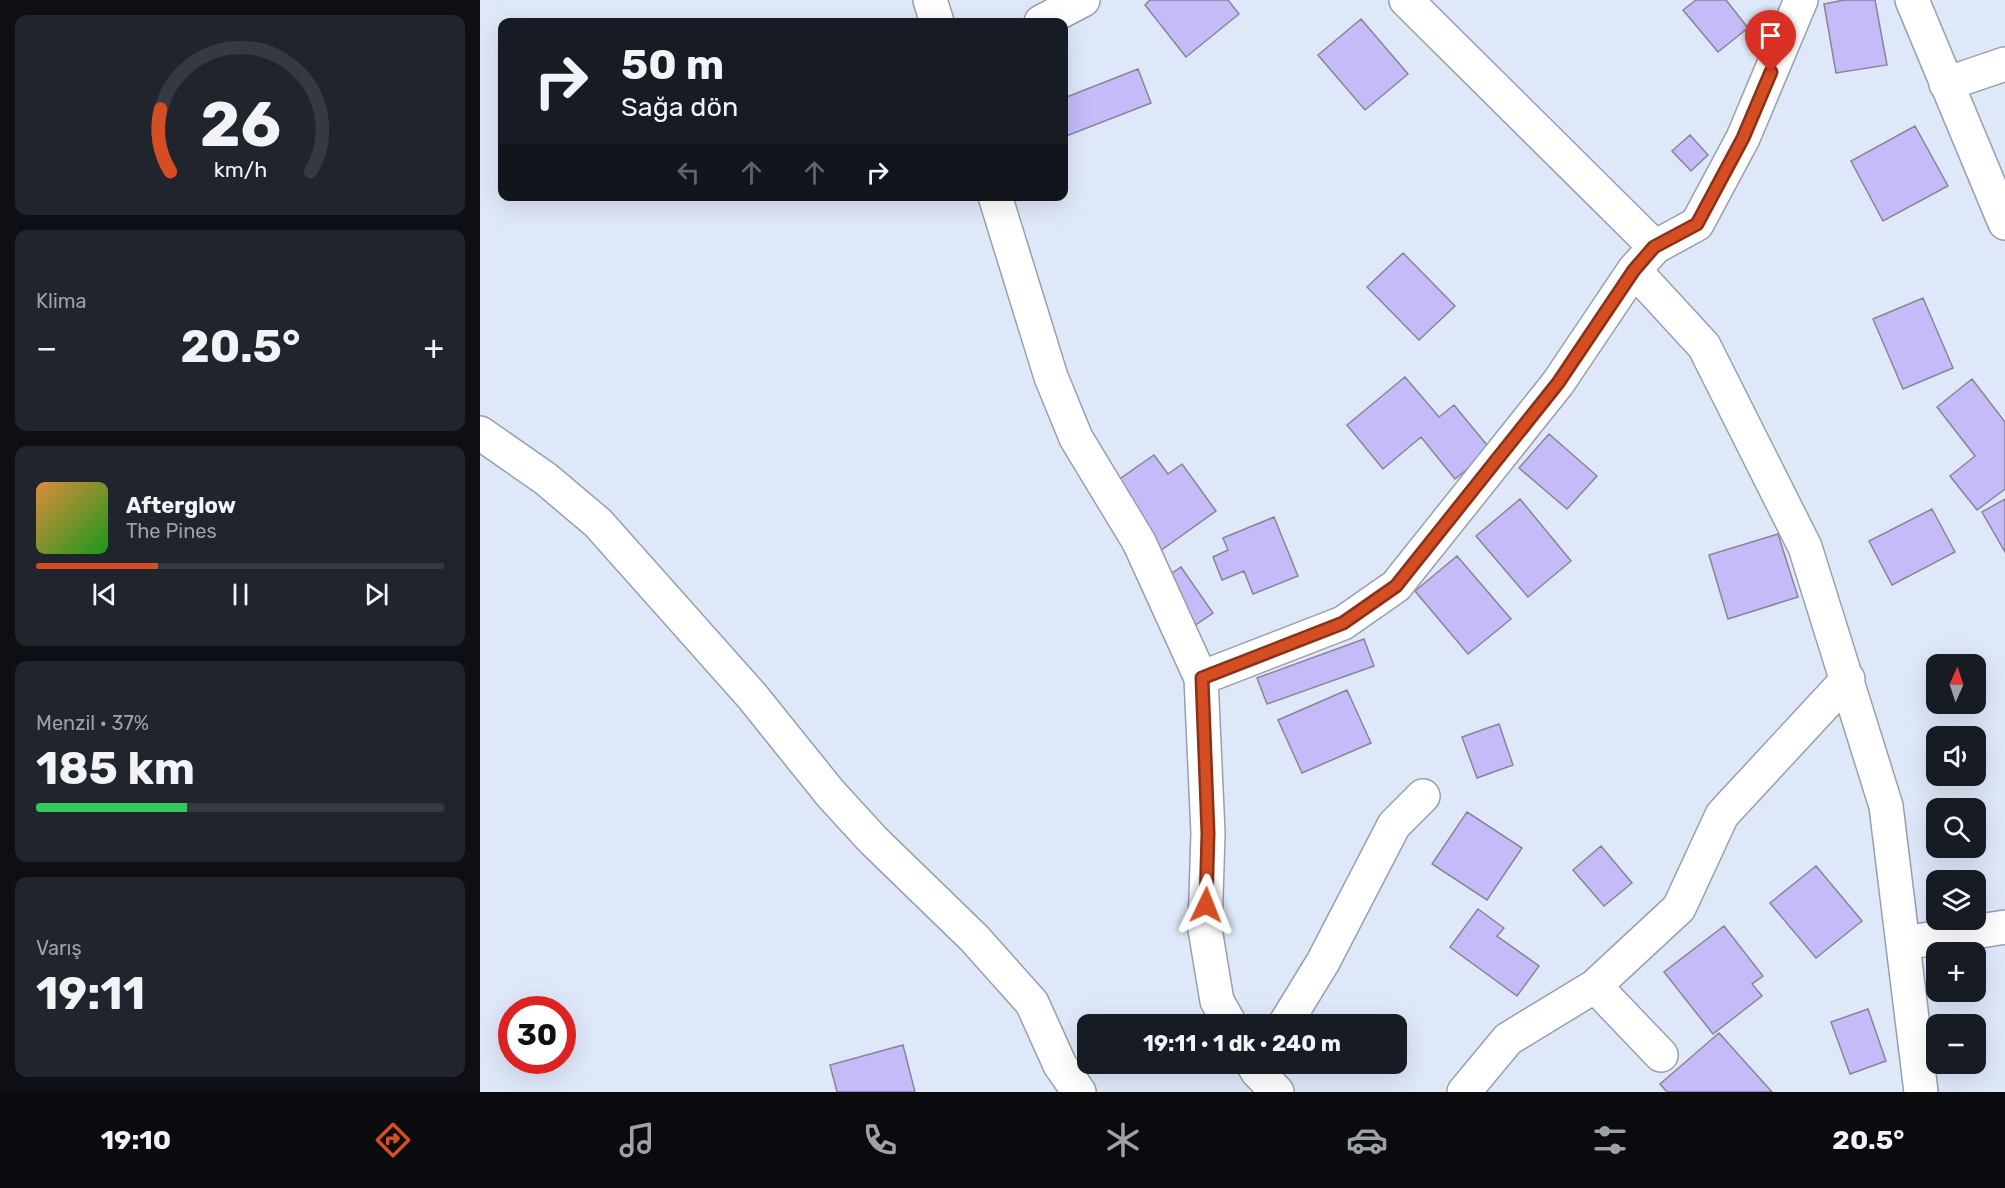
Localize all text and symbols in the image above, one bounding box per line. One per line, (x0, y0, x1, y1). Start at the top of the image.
pin (1745, 10, 1796, 72)
icon: arrive (1754, 19, 1787, 52)
text: 50 m (621, 40, 724, 90)
icon: right (522, 42, 600, 120)
text: 26 (199, 88, 281, 162)
text: Sağa dön (621, 91, 738, 123)
icon: left (672, 156, 705, 189)
icon: ahead (735, 156, 768, 189)
icon: ahead (798, 156, 831, 189)
icon: right (861, 156, 894, 189)
text: km/h (213, 158, 267, 183)
text: Klima (36, 289, 87, 313)
text: 20.5° (181, 320, 300, 373)
text: − (36, 328, 57, 367)
text: + (423, 328, 444, 367)
text: Afterglow (126, 492, 236, 519)
text: The Pines (126, 519, 217, 543)
icon: previous (88, 578, 121, 611)
icon: pause (224, 578, 257, 611)
icon: next (360, 578, 393, 611)
north arrow (1926, 654, 1986, 714)
map controls (1926, 654, 1986, 1074)
text: Menzil · 37% (36, 711, 149, 735)
button: sound (1926, 726, 1986, 786)
text: 185 km (36, 742, 195, 795)
button: search (1926, 798, 1986, 858)
button: layers (1926, 870, 1986, 930)
position arrow (1174, 873, 1238, 937)
text: Varış (36, 936, 82, 960)
button: + (1926, 942, 1986, 1002)
text: 19:11 (36, 967, 145, 1020)
speed limit sign: 30 (498, 996, 576, 1074)
button: − (1926, 1014, 1986, 1074)
text: 19:11 · 1 dk · 240 m (1143, 1030, 1341, 1057)
icon: directions (372, 1119, 414, 1161)
icon: music (616, 1119, 658, 1161)
icon: phone (859, 1119, 901, 1161)
icon: climate (1102, 1119, 1144, 1161)
icon: car (1346, 1119, 1388, 1161)
icon: filters (1589, 1119, 1631, 1161)
text: 19:10 (101, 1124, 171, 1156)
text: 20.5° (1832, 1124, 1904, 1156)

